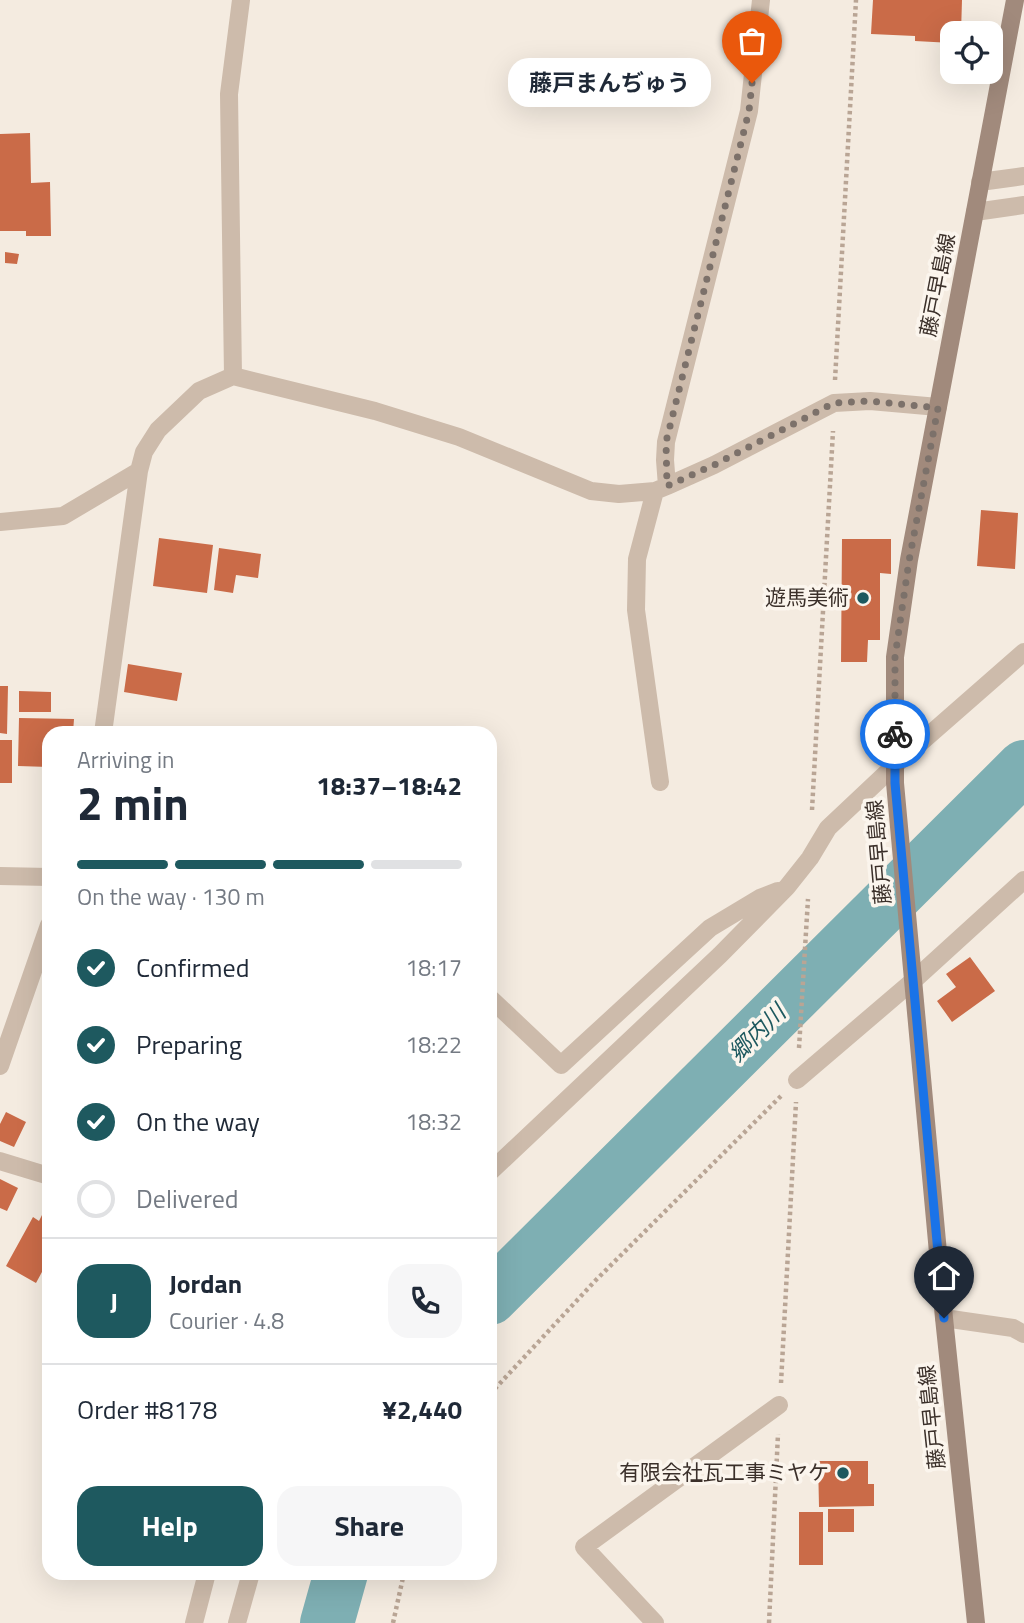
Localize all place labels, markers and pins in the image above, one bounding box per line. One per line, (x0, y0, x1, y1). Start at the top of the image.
pin (722, 11, 782, 83)
callout: 藤戸まんぢゅう (507, 58, 710, 108)
place label: 遊馬美術 (765, 581, 849, 613)
marker: 遊馬美術 (855, 590, 871, 606)
pin (914, 1246, 974, 1318)
place label: 有限会社瓦工事ミヤケ (619, 1456, 829, 1488)
marker: 有限会社瓦工事ミヤケ (835, 1465, 851, 1481)

